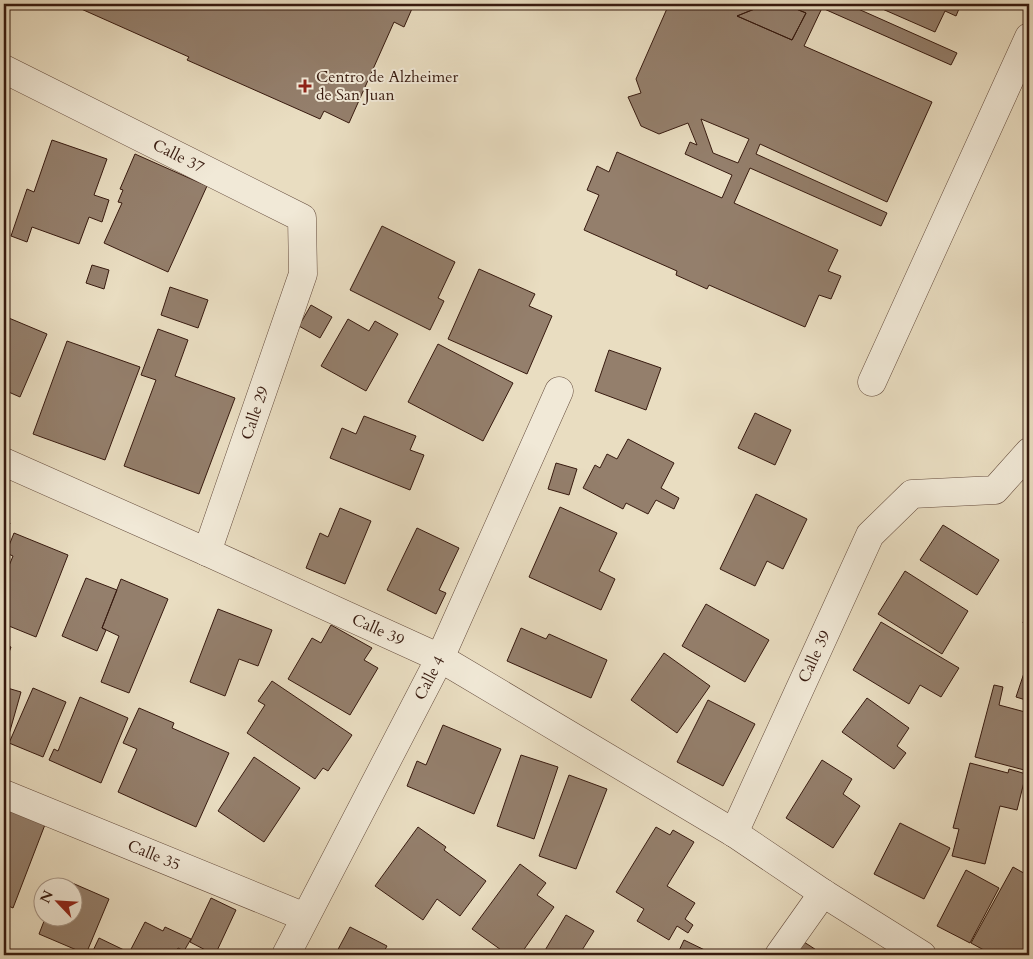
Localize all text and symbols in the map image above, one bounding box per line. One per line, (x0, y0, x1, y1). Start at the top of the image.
place label: Centro de Alzheimer de San Juan (316, 66, 458, 106)
marker: Centro de Alzheimer de San Juan (298, 79, 312, 93)
street label: Calle 37 (149, 134, 208, 178)
street label: Calle 29 (236, 383, 274, 443)
street label: Calle 39 (348, 608, 408, 651)
street label: Calle 39 (793, 627, 836, 686)
street label: Calle 4 (409, 652, 450, 704)
street label: Calle 35 (124, 835, 184, 876)
north arrow (32, 876, 82, 926)
text: N (35, 887, 58, 906)

